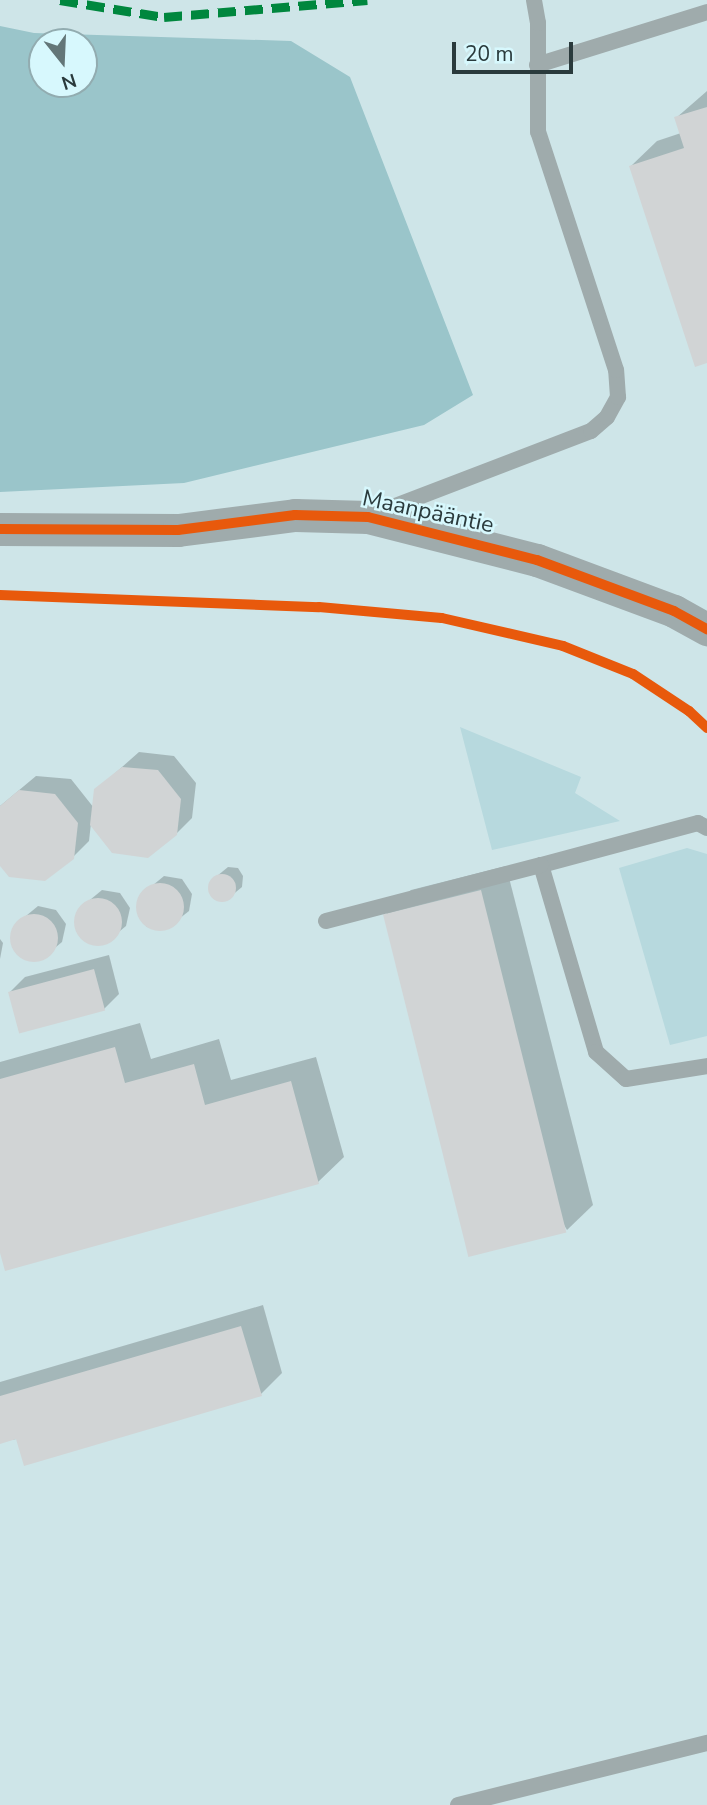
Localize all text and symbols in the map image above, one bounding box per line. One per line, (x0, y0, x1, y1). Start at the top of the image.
north arrow (28, 28, 98, 98)
scale bar (455, 28, 576, 72)
text: 20 m (465, 40, 514, 68)
text: N (58, 67, 80, 96)
street label: Maanpääntie (360, 485, 496, 539)

